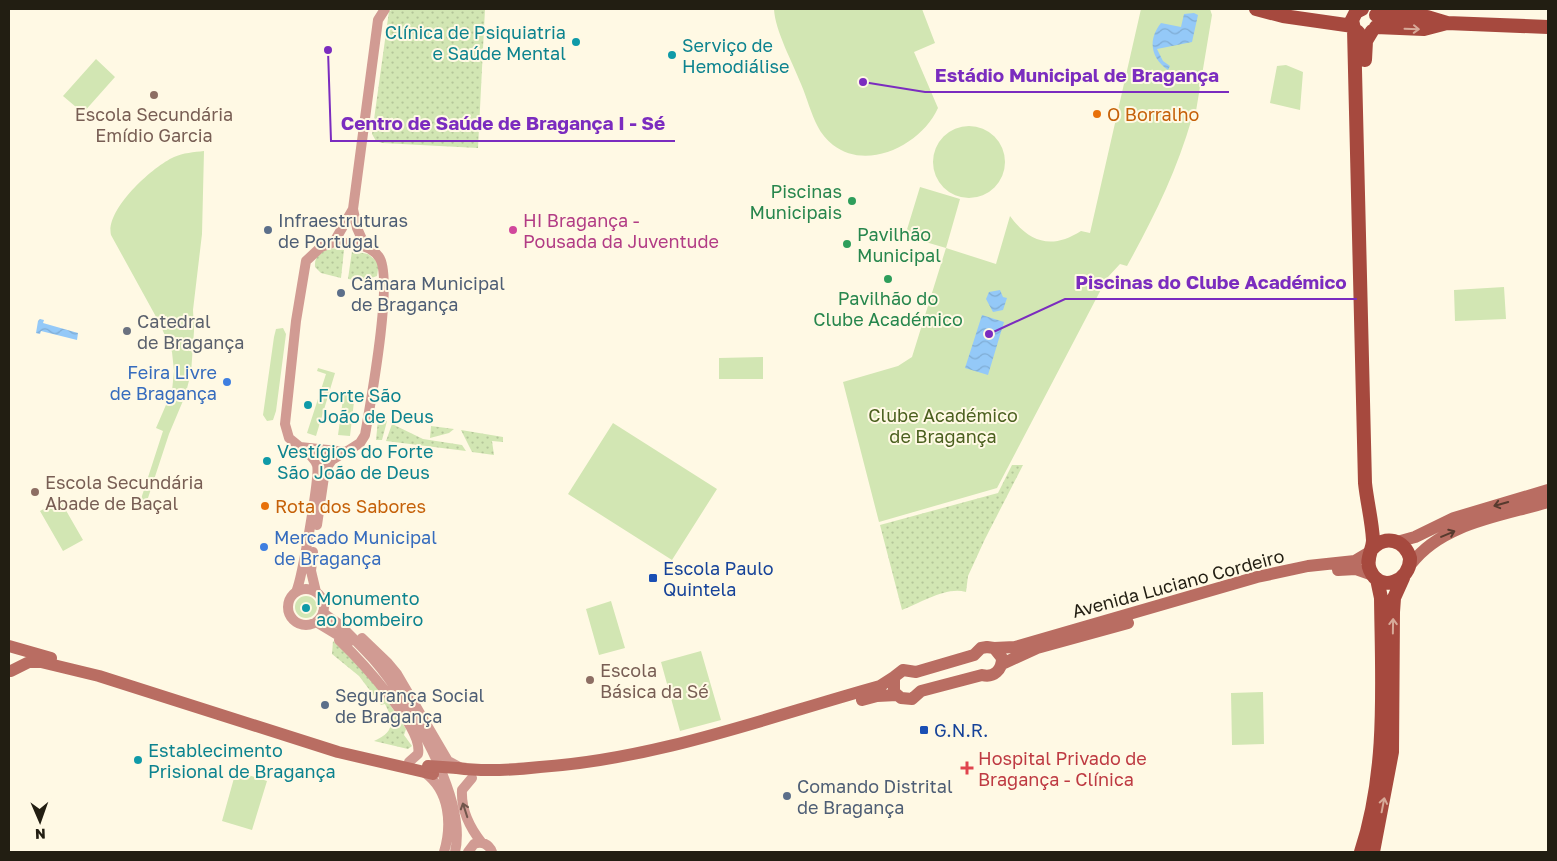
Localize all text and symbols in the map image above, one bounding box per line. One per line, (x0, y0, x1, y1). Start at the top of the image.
place label: Clínica de Psiquiatria e Saúde Mental (385, 21, 566, 64)
one-way arrow (1404, 24, 1420, 33)
place label: Serviço de Hemodiálise (682, 34, 789, 77)
marker: Clínica de Psiquiatria e Saúde Mental (570, 36, 582, 48)
marker: Serviço de Hemodiálise (666, 49, 678, 61)
callout: Estádio Municipal de Bragança (925, 58, 1229, 92)
text: Estádio Municipal de Bragança (935, 63, 1219, 86)
marker: Escola Secundária Emídio Garcia (148, 89, 160, 101)
place label: Escola Secundária Emídio Garcia (75, 103, 233, 146)
place label: O Borralho (1107, 103, 1199, 125)
callout: Centro de Saúde de Bragança I - Sé (331, 107, 675, 141)
marker: O Borralho (1091, 108, 1103, 120)
text: Centro de Saúde de Bragança I - Sé (341, 111, 665, 134)
place label: Piscinas Municipais (749, 180, 842, 223)
marker: Piscinas Municipais (846, 195, 858, 207)
place label: Infraestruturas de Portugal (278, 209, 408, 252)
place label: HI Bragança - Pousada da Juventude (523, 209, 719, 252)
place label: Pavilhão Municipal (857, 223, 941, 266)
marker: Infraestruturas de Portugal (262, 224, 274, 236)
marker: HI Bragança - Pousada da Juventude (507, 224, 519, 236)
marker: Pavilhão Municipal (841, 238, 853, 250)
callout: Piscinas do Clube Académico (1065, 265, 1357, 299)
text: Piscinas do Clube Académico (1075, 270, 1347, 293)
place label: Câmara Municipal de Bragança (351, 272, 505, 315)
marker: Pavilhão do Clube Académico (882, 273, 894, 285)
marker: Câmara Municipal de Bragança (335, 287, 347, 299)
place label: Pavilhão do Clube Académico (813, 287, 963, 330)
place label: Catedral de Bragança (137, 310, 244, 353)
marker: Catedral de Bragança (121, 325, 133, 337)
place label: Feira Livre de Bragança (110, 361, 217, 404)
marker: Feira Livre de Bragança (221, 376, 233, 388)
place label: Forte São João de Deus (318, 384, 434, 427)
marker: Forte São João de Deus (302, 399, 314, 411)
park label: Clube Académico de Bragança (868, 404, 1018, 447)
place label: Vestígios do Forte São João de Deus (277, 440, 433, 483)
marker: Vestígios do Forte São João de Deus (261, 455, 273, 467)
place label: Escola Secundária Abade de Baçal (45, 471, 204, 514)
marker: Escola Secundária Abade de Baçal (29, 486, 41, 498)
place label: Rota dos Sabores (275, 495, 426, 517)
one-way arrow (1494, 499, 1510, 509)
marker: Rota dos Sabores (259, 500, 271, 512)
place label: Mercado Municipal de Bragança (274, 526, 437, 569)
one-way arrow (1440, 528, 1455, 538)
marker: Mercado Municipal de Bragança (258, 541, 270, 553)
street label: Avenida Luciano Cordeiro (1070, 544, 1286, 622)
place label: Escola Paulo Quintela (663, 557, 774, 600)
marker: Escola Paulo Quintela (647, 572, 659, 584)
place label: Monumento ao bombeiro (316, 587, 423, 630)
marker: Monumento ao bombeiro (300, 602, 312, 614)
one-way arrow (1388, 618, 1397, 634)
place label: Escola Básica da Sé (600, 659, 709, 702)
marker: Escola Básica da Sé (584, 674, 596, 686)
place label: Segurança Social de Bragança (335, 684, 485, 727)
marker: Segurança Social de Bragança (319, 699, 331, 711)
place label: G.N.R. (934, 719, 988, 741)
marker: G.N.R. (918, 724, 930, 736)
place label: Establecimento Prisional de Bragança (148, 739, 336, 782)
place label: Hospital Privado de Bragança - Clínica (978, 747, 1147, 790)
marker: Establecimento Prisional de Bragança (132, 754, 144, 766)
marker: Hospital Privado de Bragança - Clínica (960, 761, 974, 775)
place label: Comando Distrital de Bragança (797, 775, 953, 818)
marker: Comando Distrital de Bragança (781, 790, 793, 802)
north arrow (15, 796, 65, 846)
one-way arrow (1379, 797, 1388, 813)
one-way arrow (460, 803, 469, 819)
text: N (35, 826, 46, 843)

